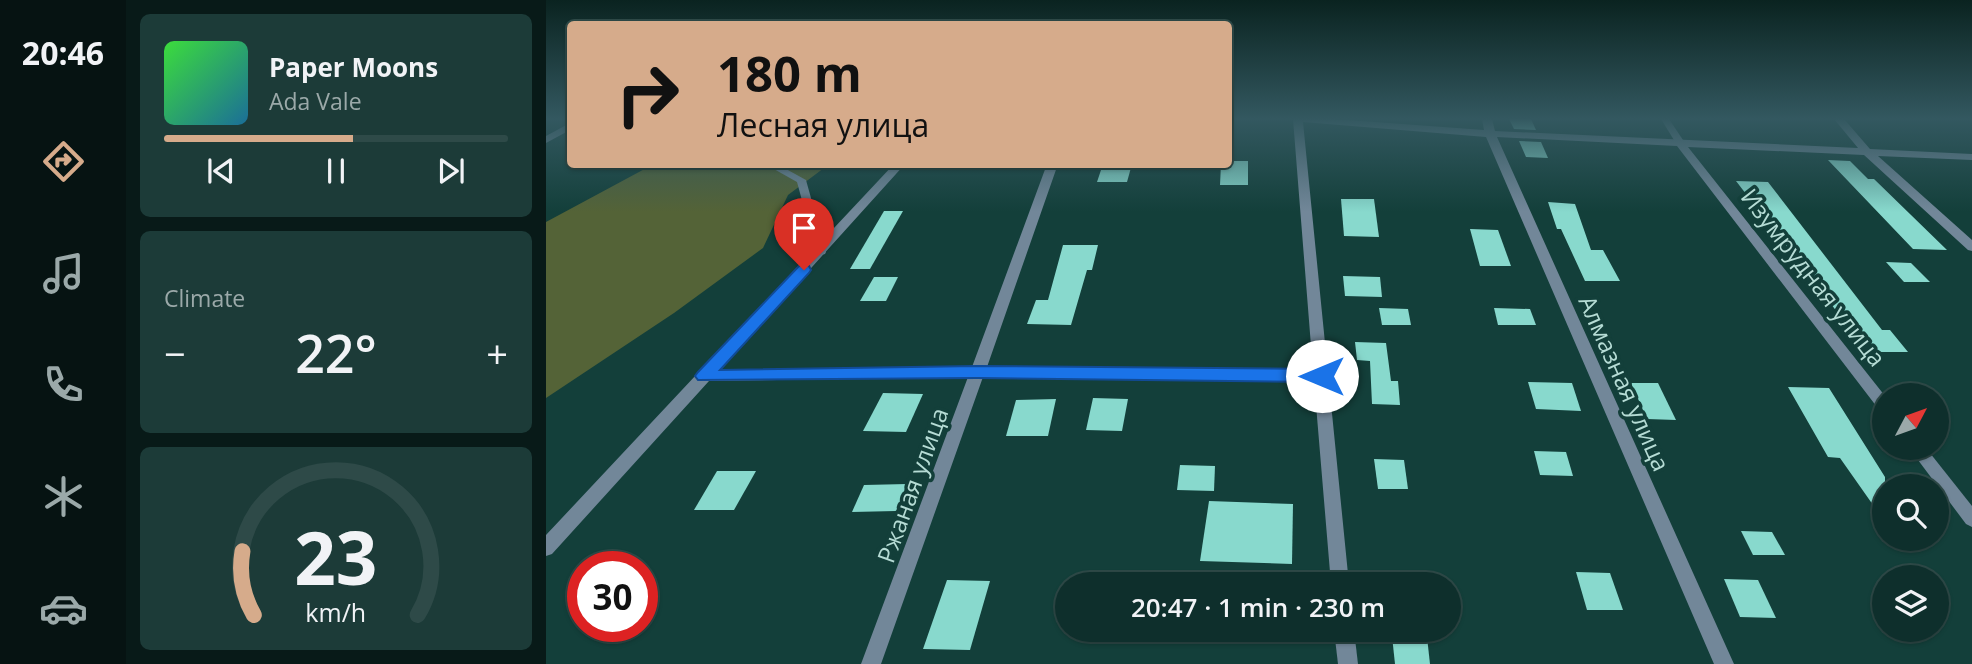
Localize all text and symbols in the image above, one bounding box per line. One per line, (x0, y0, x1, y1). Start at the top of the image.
text: 20:46 (22, 31, 104, 74)
text: 180 m (717, 40, 862, 106)
text: Paper Moons (269, 49, 438, 85)
icon: right (602, 49, 693, 140)
text: Ada Vale (269, 85, 362, 117)
text: Лесная улица (717, 103, 929, 146)
icon: directions (39, 137, 88, 186)
icon: previous (202, 152, 240, 190)
icon: pause (317, 152, 355, 190)
icon: next (432, 152, 470, 190)
street label: Изумрудная улица (1734, 181, 1894, 373)
pin (774, 198, 834, 270)
icon: arrive (785, 209, 823, 247)
icon: music (39, 249, 88, 298)
text: Climate (164, 282, 245, 314)
street label: Алмазная улица (1572, 290, 1678, 476)
text: 22° (295, 317, 377, 388)
text: − (164, 327, 186, 379)
text: + (486, 327, 508, 379)
position arrow (1285, 339, 1359, 413)
icon: phone (39, 360, 88, 409)
north arrow (1872, 383, 1950, 460)
map controls (1872, 383, 1949, 642)
street label: Ржаная улица (869, 403, 955, 567)
icon: climate (39, 472, 88, 521)
button: search (1872, 474, 1949, 551)
text: 23 (294, 507, 378, 606)
speed limit sign: 30 (567, 551, 658, 642)
button: layers (1872, 565, 1949, 642)
icon: car (39, 584, 88, 633)
text: 20:47 · 1 min · 230 m (1131, 589, 1385, 625)
text: km/h (306, 594, 366, 628)

